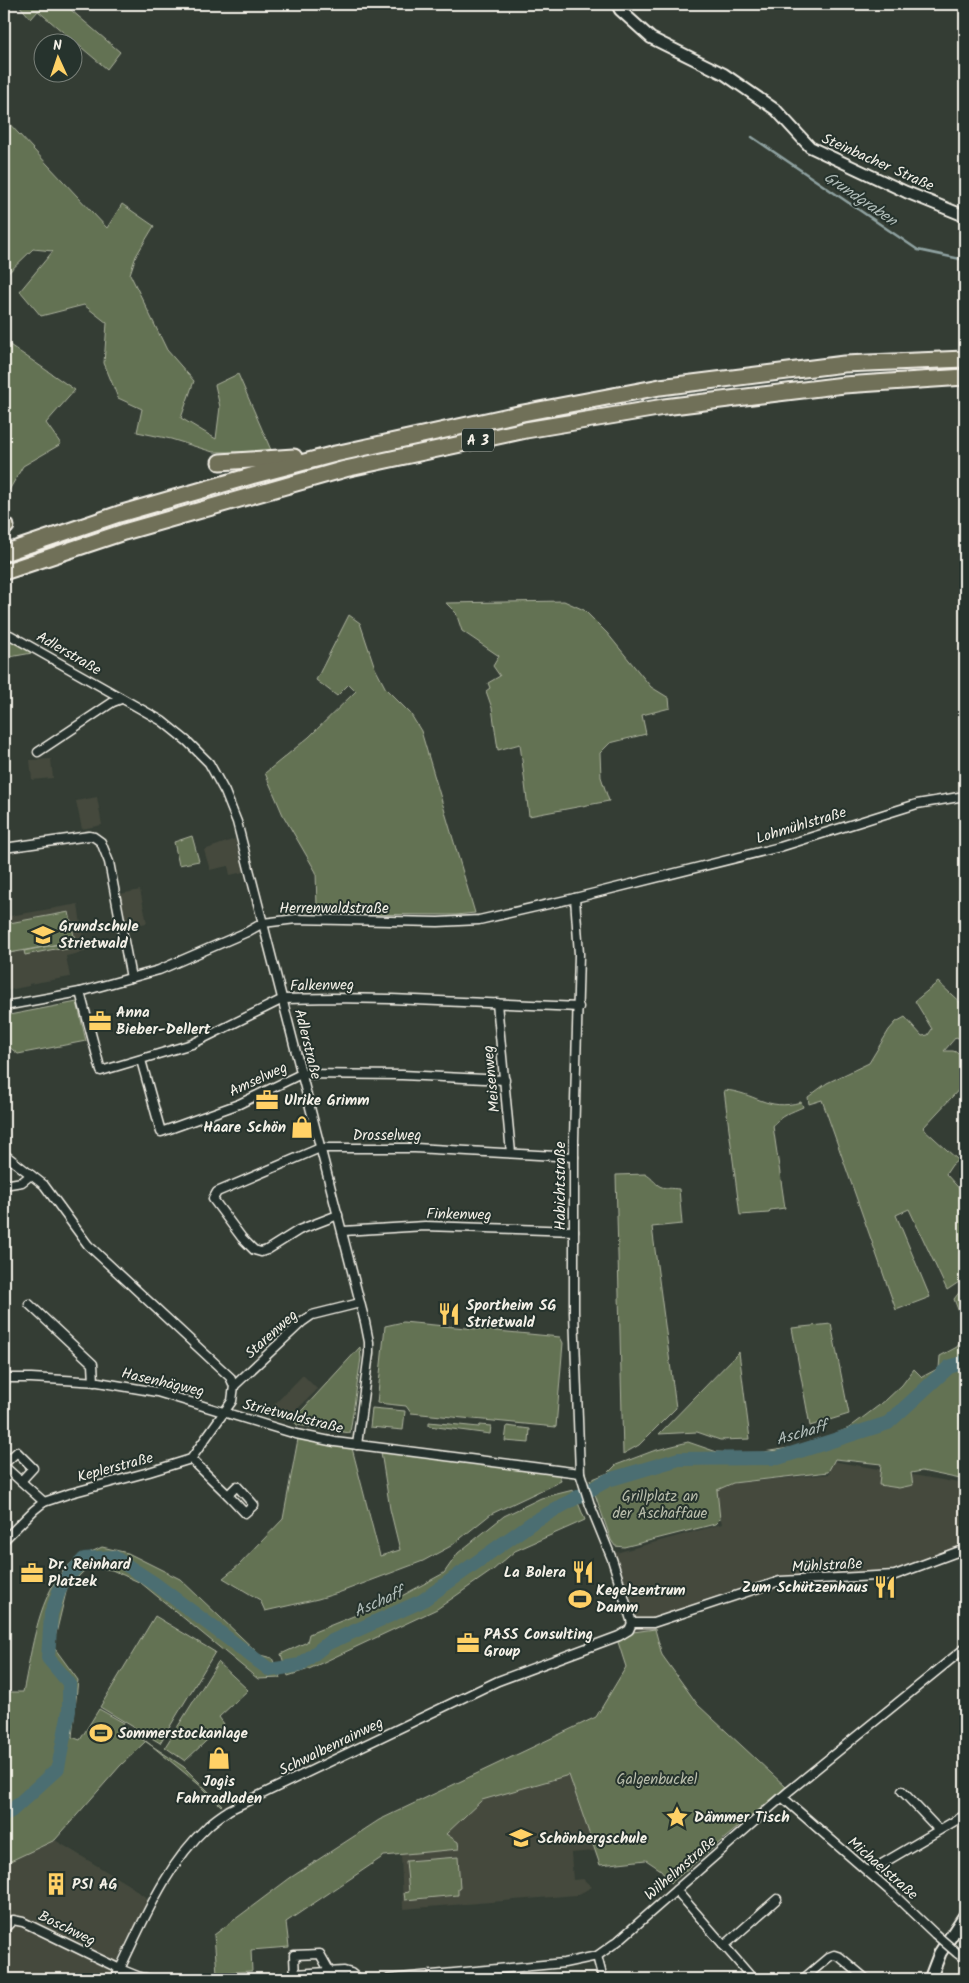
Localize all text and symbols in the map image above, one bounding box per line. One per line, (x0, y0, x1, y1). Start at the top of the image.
north arrow (32, 32, 82, 82)
text: N (52, 35, 63, 57)
street label: Steinbacher Straße (818, 127, 938, 199)
water label: Grundgraben (818, 165, 903, 234)
road number: A 3 (462, 428, 494, 452)
street label: Adlerstraße (31, 626, 106, 682)
street label: Lohmühlstraße (753, 801, 850, 851)
street label: Herrenwaldstraße (279, 897, 389, 921)
place label: Grundschule Strietwald (59, 915, 139, 956)
school or university icon: Grundschule Strietwald (30, 922, 56, 948)
street label: Falkenweg (290, 973, 354, 999)
place label: Anna Bieber-Dellert (116, 1001, 211, 1042)
street label: Adlerstraße (287, 1007, 327, 1082)
office icon: Anna Bieber-Dellert (87, 1008, 113, 1034)
street label: Meisenweg (477, 1044, 507, 1114)
street label: Amselweg (225, 1056, 292, 1104)
office icon: Ulrike Grimm (254, 1087, 280, 1113)
place label: Ulrike Grimm (284, 1089, 370, 1113)
shop icon: Haare Schön (289, 1114, 315, 1140)
place label: Haare Schön (203, 1116, 286, 1140)
street label: Drosselweg (353, 1124, 421, 1148)
street label: Habichtstraße (549, 1141, 573, 1230)
street label: Finkenweg (426, 1202, 492, 1228)
place label: Sportheim SG Strietwald (466, 1294, 556, 1335)
restaurant icon: Sportheim SG Strietwald (436, 1301, 462, 1327)
street label: Starenweg (240, 1304, 304, 1365)
street label: Hasenhägweg (119, 1362, 207, 1404)
street label: Strietwaldstraße (240, 1393, 346, 1441)
water label: Aschaff (773, 1413, 835, 1453)
street label: Keplerstraße (75, 1446, 156, 1490)
park label: Grillplatz an der Aschaffaue (613, 1485, 708, 1526)
street label: Mühlstraße (791, 1552, 863, 1580)
place label: Dr. Reinhard Platzek (48, 1553, 132, 1594)
restaurant icon: La Bolera (570, 1559, 596, 1585)
office icon: Dr. Reinhard Platzek (19, 1560, 45, 1586)
place label: La Bolera (504, 1561, 566, 1585)
restaurant icon: Zum Schützenhaus (872, 1574, 898, 1600)
place label: Zum Schützenhaus (742, 1576, 868, 1600)
water label: Aschaff (350, 1578, 412, 1624)
place label: Kegelzentrum Damm (596, 1579, 685, 1620)
sports icon: Kegelzentrum Damm (567, 1586, 593, 1612)
place label: PASS Consulting Group (484, 1623, 593, 1664)
office icon: PASS Consulting Group (455, 1630, 481, 1656)
street label: Schwalbenrainweg (275, 1711, 388, 1783)
sports icon: Sommerstockanlage (88, 1720, 114, 1746)
place label: Sommerstockanlage (118, 1722, 249, 1746)
shop icon: Jogis Fahrradladen (206, 1745, 232, 1771)
park label: Galgenbuckel (617, 1768, 698, 1792)
place label: Jogis Fahrradladen (176, 1770, 262, 1811)
place icon: Dämmer Tisch (664, 1804, 690, 1830)
place label: Dämmer Tisch (694, 1806, 790, 1830)
school or university icon: Schönbergschule (508, 1825, 534, 1851)
place label: Schönbergschule (538, 1827, 648, 1851)
street label: Wilhelmstraße (639, 1830, 722, 1907)
street label: Michaelstraße (842, 1831, 923, 1907)
building icon: PSI AG (43, 1871, 69, 1897)
place label: PSI AG (72, 1873, 117, 1897)
street label: Boschweg (34, 1905, 99, 1953)

